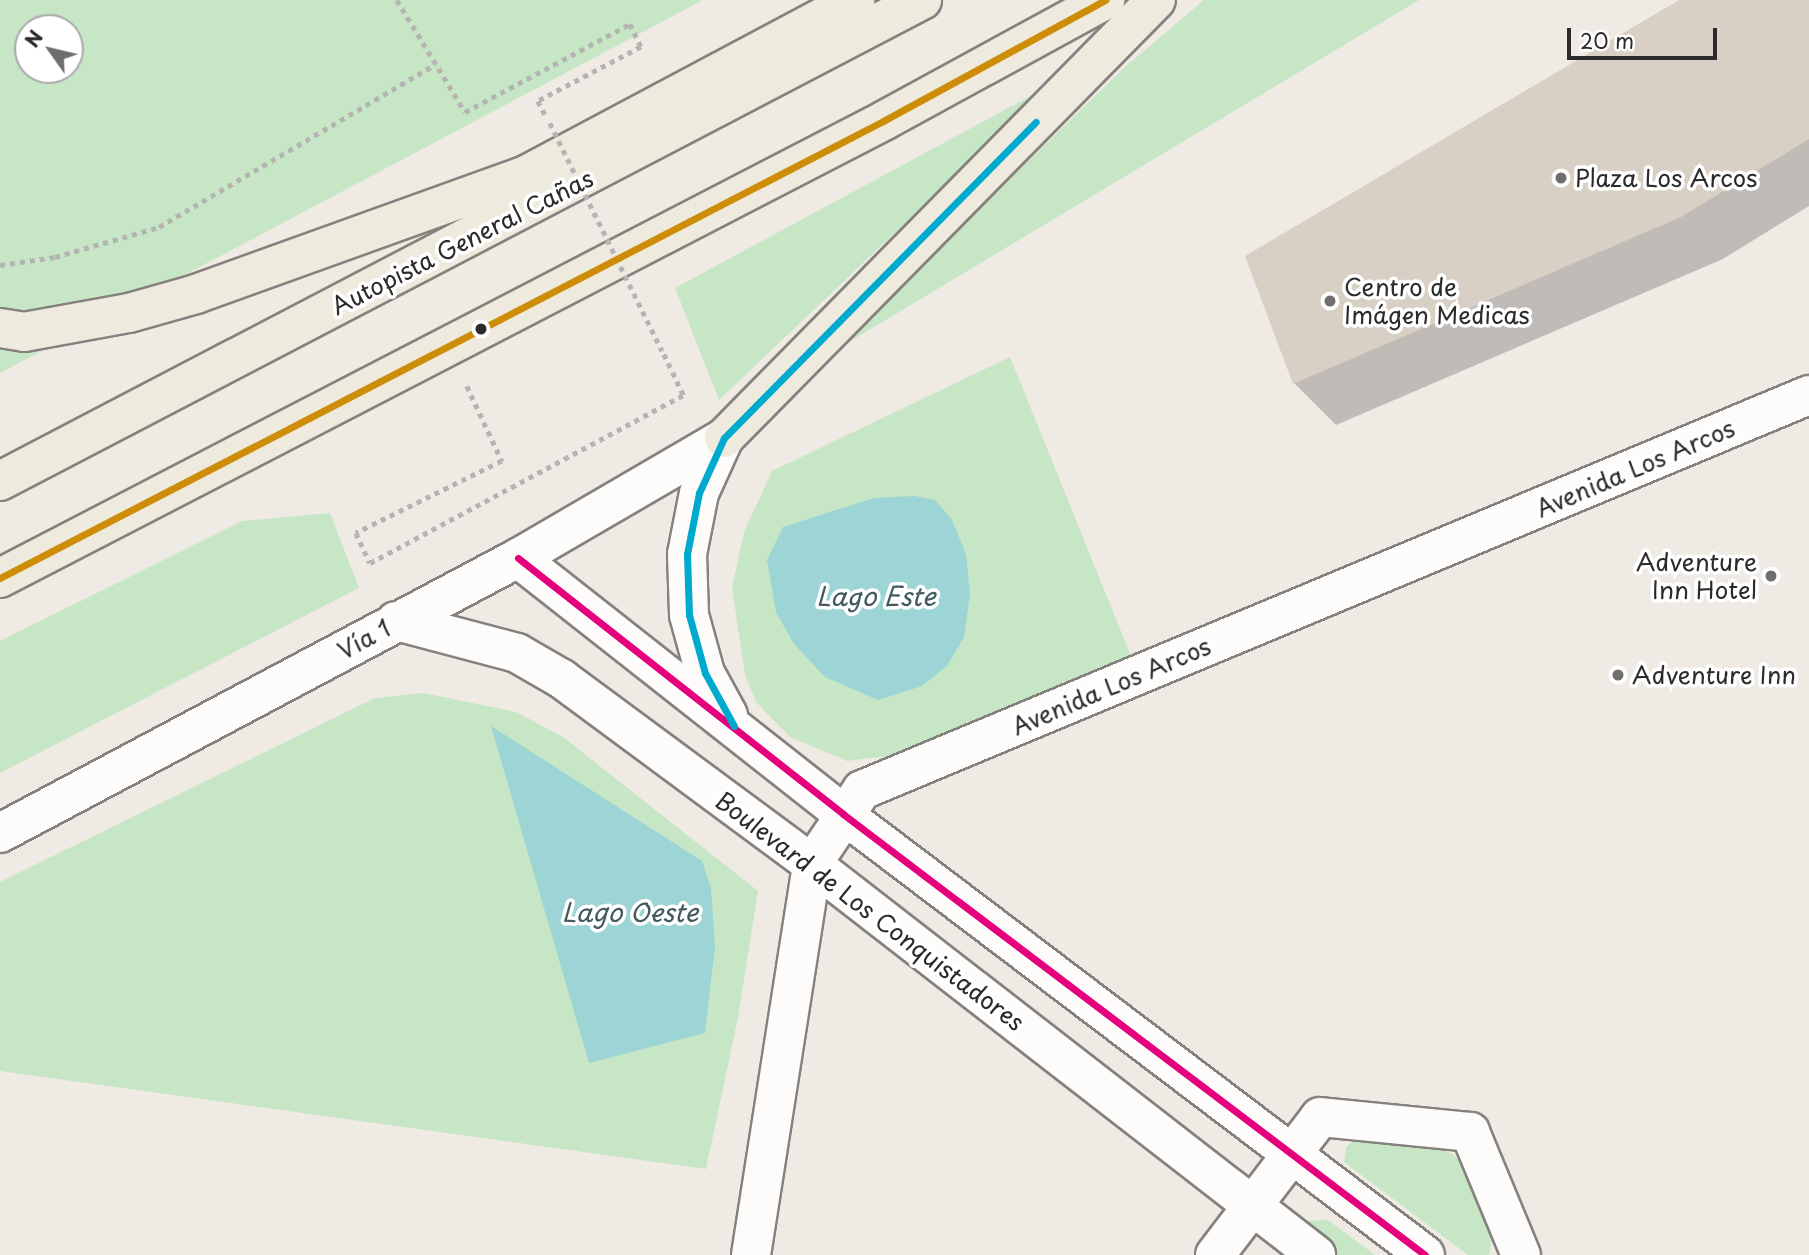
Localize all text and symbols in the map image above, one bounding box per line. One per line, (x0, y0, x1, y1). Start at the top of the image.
north arrow (14, 14, 84, 84)
scale bar (1571, 14, 1722, 58)
text: N (17, 24, 49, 52)
text: 20 m (1580, 24, 1634, 56)
street label: Autopista General Cañas (325, 163, 599, 321)
place label: Plaza Los Arcos (1575, 164, 1758, 192)
marker: Plaza Los Arcos (1553, 170, 1569, 186)
place label: Centro de Imágen Medicas (1344, 273, 1531, 329)
marker: Centro de Imágen Medicas (1322, 293, 1338, 309)
unlabelled marker (474, 322, 488, 336)
street label: Avenida Los Arcos (1531, 413, 1739, 523)
place label: Adventure Inn Hotel (1636, 548, 1757, 604)
marker: Adventure Inn Hotel (1763, 568, 1779, 584)
water label: Lago Este (816, 580, 936, 612)
street label: Vía 1 (333, 613, 395, 665)
street label: Avenida Los Arcos (1007, 631, 1215, 741)
place label: Adventure Inn (1632, 661, 1797, 689)
marker: Adventure Inn (1610, 667, 1626, 683)
street label: Boulevard de Los Conquistadores (710, 785, 1030, 1037)
water label: Lago Oeste (562, 896, 698, 928)

